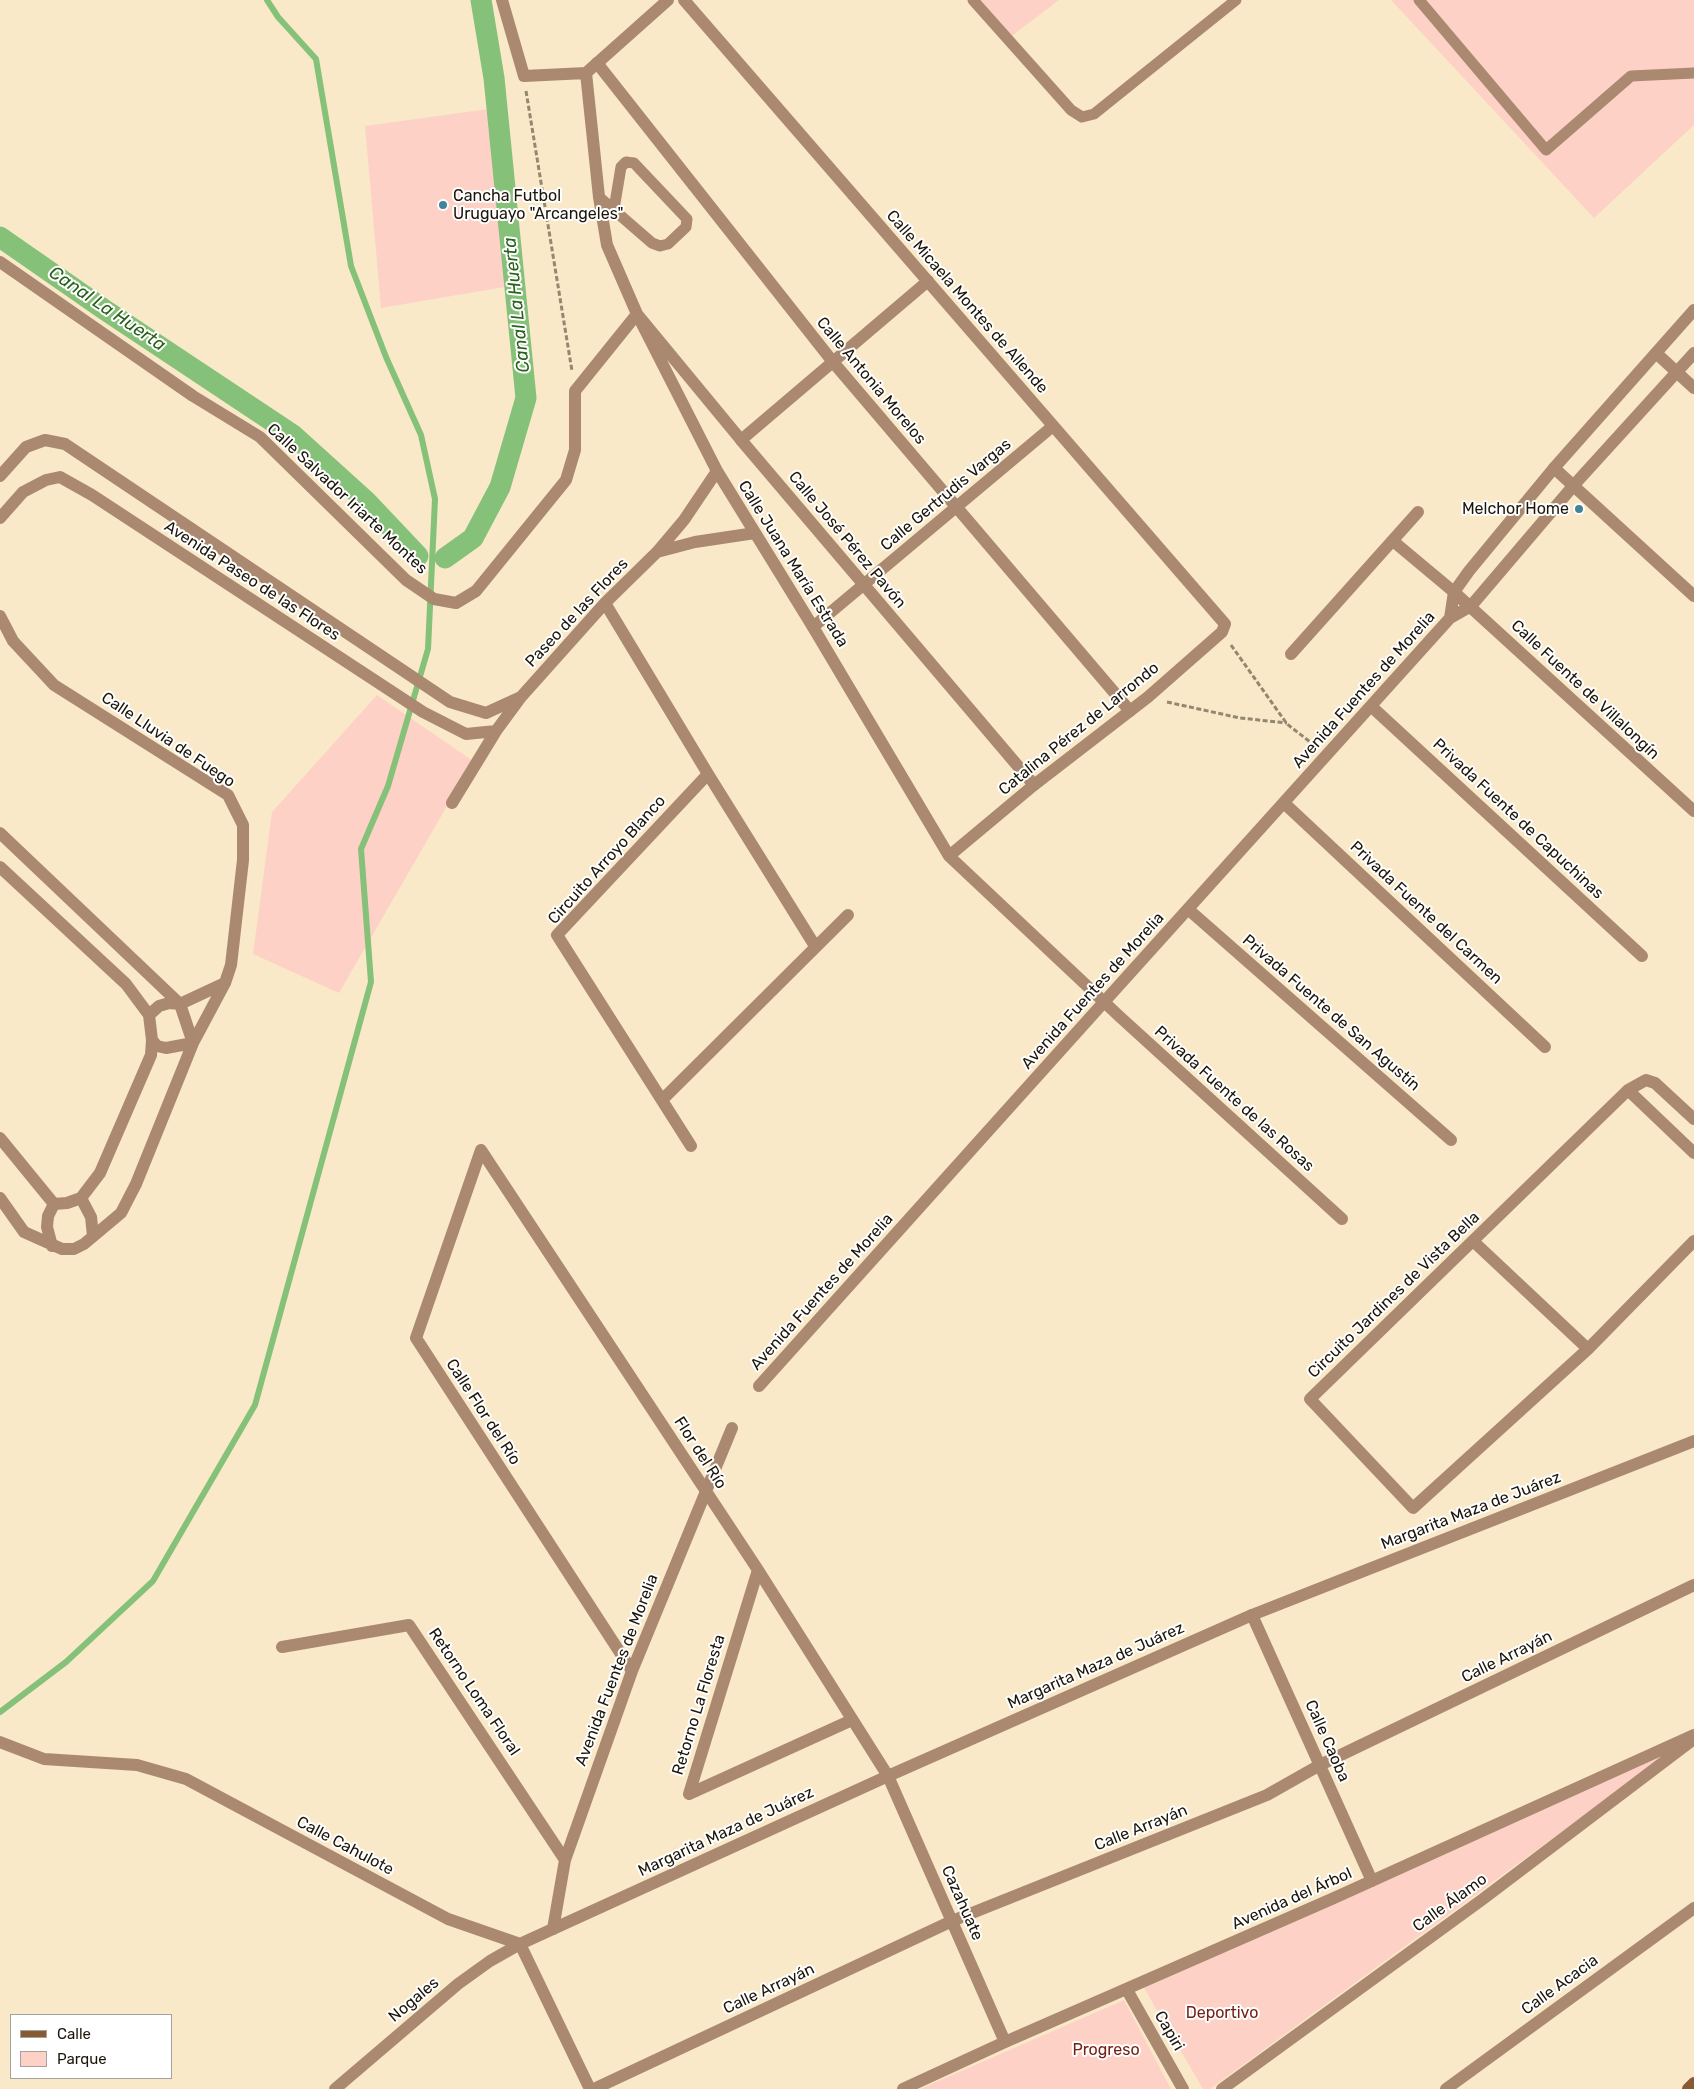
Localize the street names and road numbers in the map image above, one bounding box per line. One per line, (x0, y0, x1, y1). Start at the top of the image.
street label: Calle Micaela Montes de Allende (882, 206, 1052, 398)
street label: Calle Antonia Morelos (812, 313, 930, 449)
street label: Calle Salvador Iriarte Montes (263, 420, 431, 578)
street label: Calle Gertrudis Vargas (877, 435, 1015, 555)
street label: Calle José Pérez Pavón (784, 468, 910, 612)
street label: Calle Juana María Estrada (734, 477, 852, 651)
street label: Avenida Paseo de las Flores (161, 517, 343, 645)
street label: Paseo de las Flores (522, 555, 632, 671)
street label: Avenida Fuentes de Morelia (1289, 608, 1439, 772)
street label: Calle Fuente de Villalongín (1507, 616, 1663, 764)
street label: Catalina Pérez de Larrondo (995, 658, 1163, 800)
street label: Calle Lluvia de Fuego (98, 688, 238, 792)
street label: Privada Fuente de Capuchinas (1429, 735, 1607, 903)
street label: Circuito Arroyo Blanco (544, 792, 670, 928)
street label: Privada Fuente del Carmen (1346, 837, 1506, 989)
street label: Avenida Fuentes de Morelia (1018, 909, 1168, 1073)
street label: Privada Fuente de San Agustín (1238, 931, 1424, 1095)
street label: Privada Fuente de las Rosas (1150, 1022, 1318, 1176)
street label: Circuito Jardines de Vista Bella (1304, 1208, 1484, 1382)
street label: Avenida Fuentes de Morelia (747, 1210, 897, 1374)
street label: Calle Flor del Río (442, 1355, 524, 1469)
street label: Flor del Río (670, 1413, 730, 1493)
street label: Margarita Maza de Juárez (1378, 1468, 1564, 1554)
street label: Avenida Fuentes de Morelia (571, 1571, 663, 1769)
street label: Margarita Maza de Juárez (1005, 1618, 1187, 1714)
street label: Retorno Loma Floral (424, 1625, 524, 1759)
street label: Calle Arrayán (1458, 1627, 1556, 1687)
street label: Retorno La Floresta (668, 1632, 730, 1778)
street label: Calle Caoba (1301, 1697, 1353, 1785)
street label: Margarita Maza de Juárez (635, 1783, 817, 1881)
street label: Calle Arrayán (1092, 1801, 1190, 1855)
street label: Calle Cahulote (293, 1812, 397, 1880)
street label: Cazahuate (937, 1863, 987, 1943)
street label: Avenida del Árbol (1229, 1864, 1355, 1934)
street label: Calle Álamo (1409, 1870, 1491, 1936)
street label: Calle Acacia (1518, 1951, 1602, 2019)
street label: Calle Arrayán (720, 1959, 818, 2019)
street label: Nogales (385, 1973, 443, 2027)
street label: Capiri (1150, 2008, 1188, 2054)

